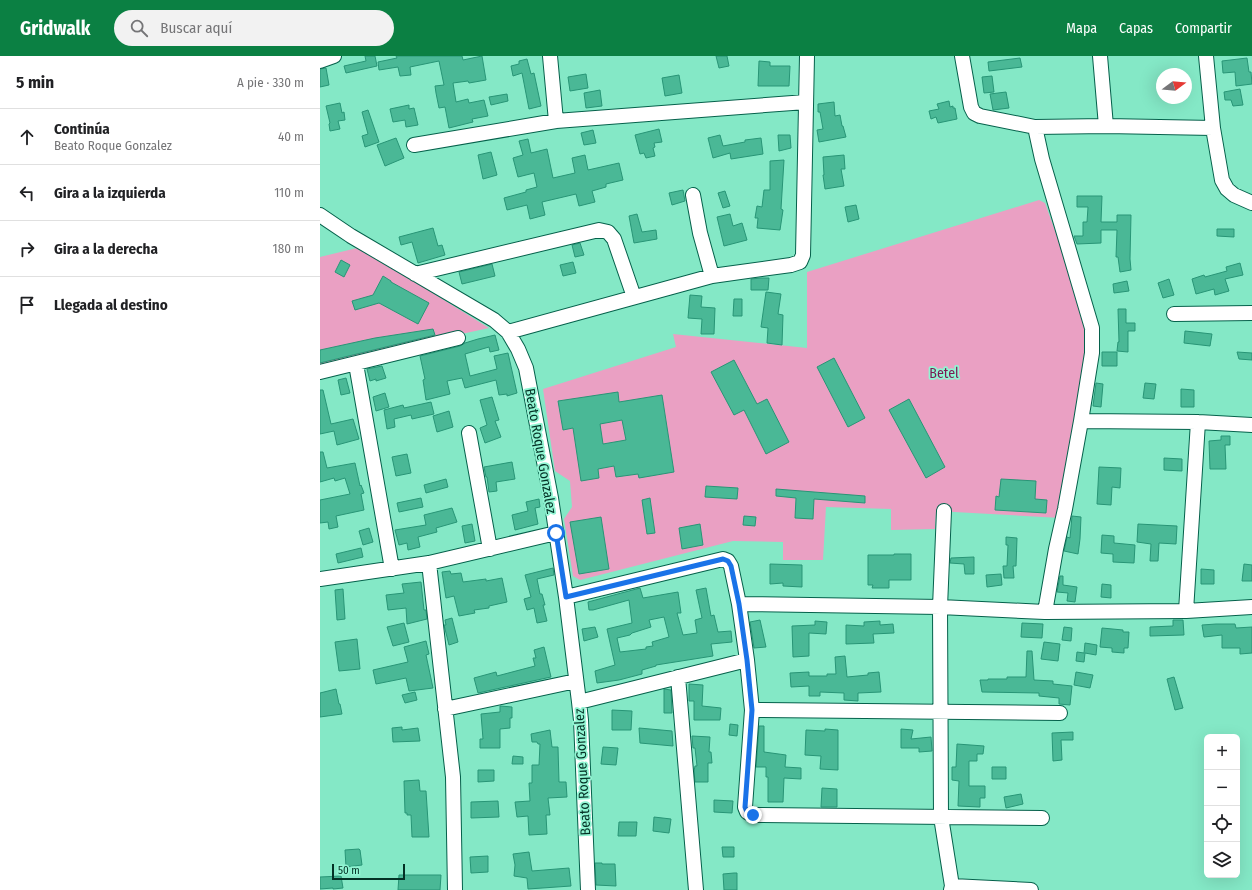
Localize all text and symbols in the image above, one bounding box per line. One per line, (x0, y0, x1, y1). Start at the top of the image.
search box (114, 10, 394, 46)
text: Gridwalk (20, 17, 90, 40)
icon: search (128, 17, 150, 39)
text: Buscar aquí (160, 19, 232, 37)
text: Mapa (1066, 20, 1097, 37)
text: Capas (1119, 20, 1153, 37)
text: Compartir (1175, 20, 1232, 37)
north arrow (1156, 68, 1192, 104)
text: 5 min (16, 72, 54, 93)
text: A pie · 330 m (237, 75, 304, 90)
text: Continúa (54, 120, 110, 138)
icon: ahead (16, 126, 38, 148)
text: 40 m (278, 129, 304, 144)
text: Beato Roque Gonzalez (54, 138, 172, 153)
icon: left (16, 182, 38, 204)
text: Gira a la izquierda (54, 184, 166, 202)
text: 110 m (274, 185, 304, 200)
icon: right (16, 238, 38, 260)
text: Gira a la derecha (54, 240, 158, 258)
text: 180 m (273, 241, 304, 256)
icon: arrive (16, 294, 38, 316)
text: Llegada al destino (54, 296, 168, 314)
park label: Betel (929, 365, 959, 382)
street label: Beato Roque Gonzalez (521, 387, 560, 516)
route start (547, 524, 565, 542)
street label: Beato Roque Gonzalez (571, 708, 594, 836)
map controls (1204, 734, 1240, 878)
button: + (1204, 734, 1240, 770)
button: − (1204, 770, 1240, 806)
route end (744, 806, 762, 824)
button: locate (1204, 806, 1240, 842)
button: layers (1204, 842, 1240, 878)
scale bar (332, 862, 405, 881)
text: 50 m (338, 864, 360, 877)

